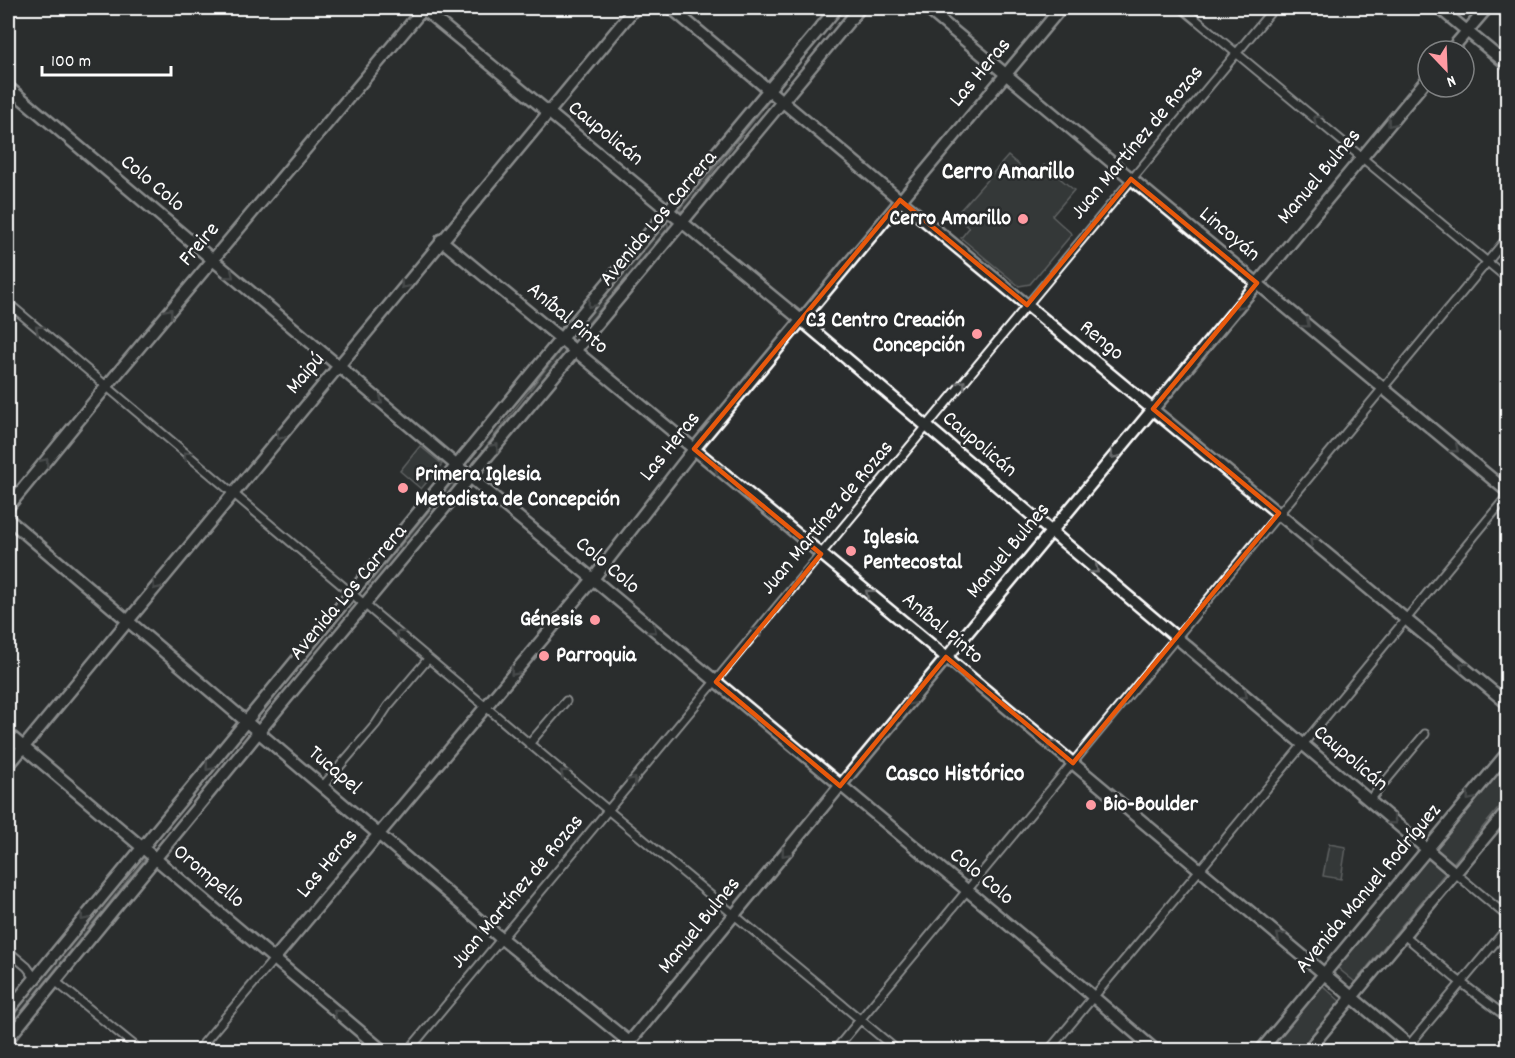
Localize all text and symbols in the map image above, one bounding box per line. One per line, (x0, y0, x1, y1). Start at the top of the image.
street label: Las Heras (943, 32, 1019, 114)
scale bar (42, 39, 171, 77)
north arrow (1416, 39, 1476, 99)
text: 100 m (51, 50, 91, 75)
street label: Juan Martínez de Rozas (1064, 59, 1212, 227)
text: N (1443, 68, 1459, 93)
street label: Caupolicán (560, 94, 650, 174)
one-way arrow (1313, 116, 1324, 127)
one-way arrow (1387, 116, 1398, 127)
street label: Manuel Bulnes (1271, 122, 1369, 232)
street label: Avenida Los Carrera (593, 144, 726, 294)
street label: Colo Colo (113, 148, 191, 220)
district label: Cerro Amarillo (942, 156, 1075, 190)
street label: Lincoyán (1192, 200, 1266, 270)
place label: Cerro Amarillo (889, 204, 1011, 235)
marker: Cerro Amarillo (1016, 212, 1030, 226)
street label: Freire (172, 216, 228, 274)
one-way arrow (223, 268, 234, 279)
street label: Aníbal Pinto (519, 275, 615, 363)
one-way arrow (400, 278, 411, 289)
one-way arrow (587, 297, 598, 308)
one-way arrow (1235, 298, 1246, 309)
place label: C3 Centro Creación Concepción (806, 306, 965, 362)
one-way arrow (162, 308, 173, 319)
street label: Rengo (1072, 313, 1130, 369)
one-way arrow (1299, 317, 1310, 328)
one-way arrow (34, 326, 45, 337)
marker: C3 Centro Creación Concepción (970, 327, 984, 341)
street label: Maipú (279, 346, 333, 402)
one-way arrow (955, 380, 966, 391)
one-way arrow (372, 394, 383, 405)
street label: Caupolicán (935, 404, 1023, 486)
street label: Las Heras (633, 405, 709, 489)
one-way arrow (276, 429, 287, 440)
street label: Juan Martínez de Rozas (754, 434, 902, 602)
one-way arrow (1448, 441, 1459, 452)
one-way arrow (488, 443, 499, 454)
one-way arrow (1111, 448, 1122, 459)
one-way arrow (183, 452, 194, 463)
one-way arrow (37, 458, 48, 469)
place label: Primera Iglesia Metodista de Concepción (415, 460, 620, 516)
one-way arrow (714, 466, 725, 477)
marker: Primera Iglesia Metodista de Concepción (396, 481, 410, 495)
street label: Manuel Bulnes (960, 496, 1058, 606)
street label: Avenida Los Carrera (283, 518, 416, 668)
place label: Iglesia Pentecostal (863, 523, 963, 579)
street label: Colo Colo (568, 530, 646, 602)
one-way arrow (1309, 538, 1320, 549)
marker: Iglesia Pentecostal (844, 544, 858, 558)
one-way arrow (1088, 562, 1099, 573)
one-way arrow (152, 579, 163, 590)
street label: Aníbal Pinto (894, 585, 990, 673)
one-way arrow (865, 590, 876, 601)
place label: Génesis (520, 605, 583, 636)
marker: Génesis (588, 613, 602, 627)
one-way arrow (646, 622, 657, 633)
one-way arrow (750, 627, 761, 638)
one-way arrow (395, 630, 406, 641)
place label: Parroquia (556, 641, 637, 672)
marker: Parroquia (537, 649, 551, 663)
one-way arrow (1458, 662, 1469, 673)
one-way arrow (511, 665, 522, 676)
one-way arrow (1237, 688, 1248, 699)
one-way arrow (905, 695, 916, 706)
street label: Caupolicán (1306, 718, 1394, 800)
street label: Tucapel (300, 739, 368, 803)
one-way arrow (1046, 740, 1057, 751)
district label: Casco Histórico (886, 758, 1025, 792)
one-way arrow (205, 760, 216, 771)
one-way arrow (560, 770, 571, 781)
one-way arrow (626, 777, 637, 788)
place label: Bio-Boulder (1103, 790, 1199, 821)
one-way arrow (1467, 790, 1478, 801)
street label: Avenida Manuel Rodríguez (1288, 797, 1450, 981)
marker: Bio-Boulder (1084, 798, 1098, 812)
street label: Juan Martínez de Rozas (444, 808, 592, 976)
one-way arrow (1386, 814, 1397, 825)
street label: Las Heras (290, 823, 366, 905)
street label: Orompello (165, 838, 251, 916)
street label: Colo Colo (942, 841, 1020, 913)
one-way arrow (781, 846, 792, 857)
street label: Manuel Bulnes (651, 871, 749, 981)
one-way arrow (81, 911, 92, 922)
one-way arrow (1276, 932, 1287, 943)
one-way arrow (333, 1009, 344, 1020)

